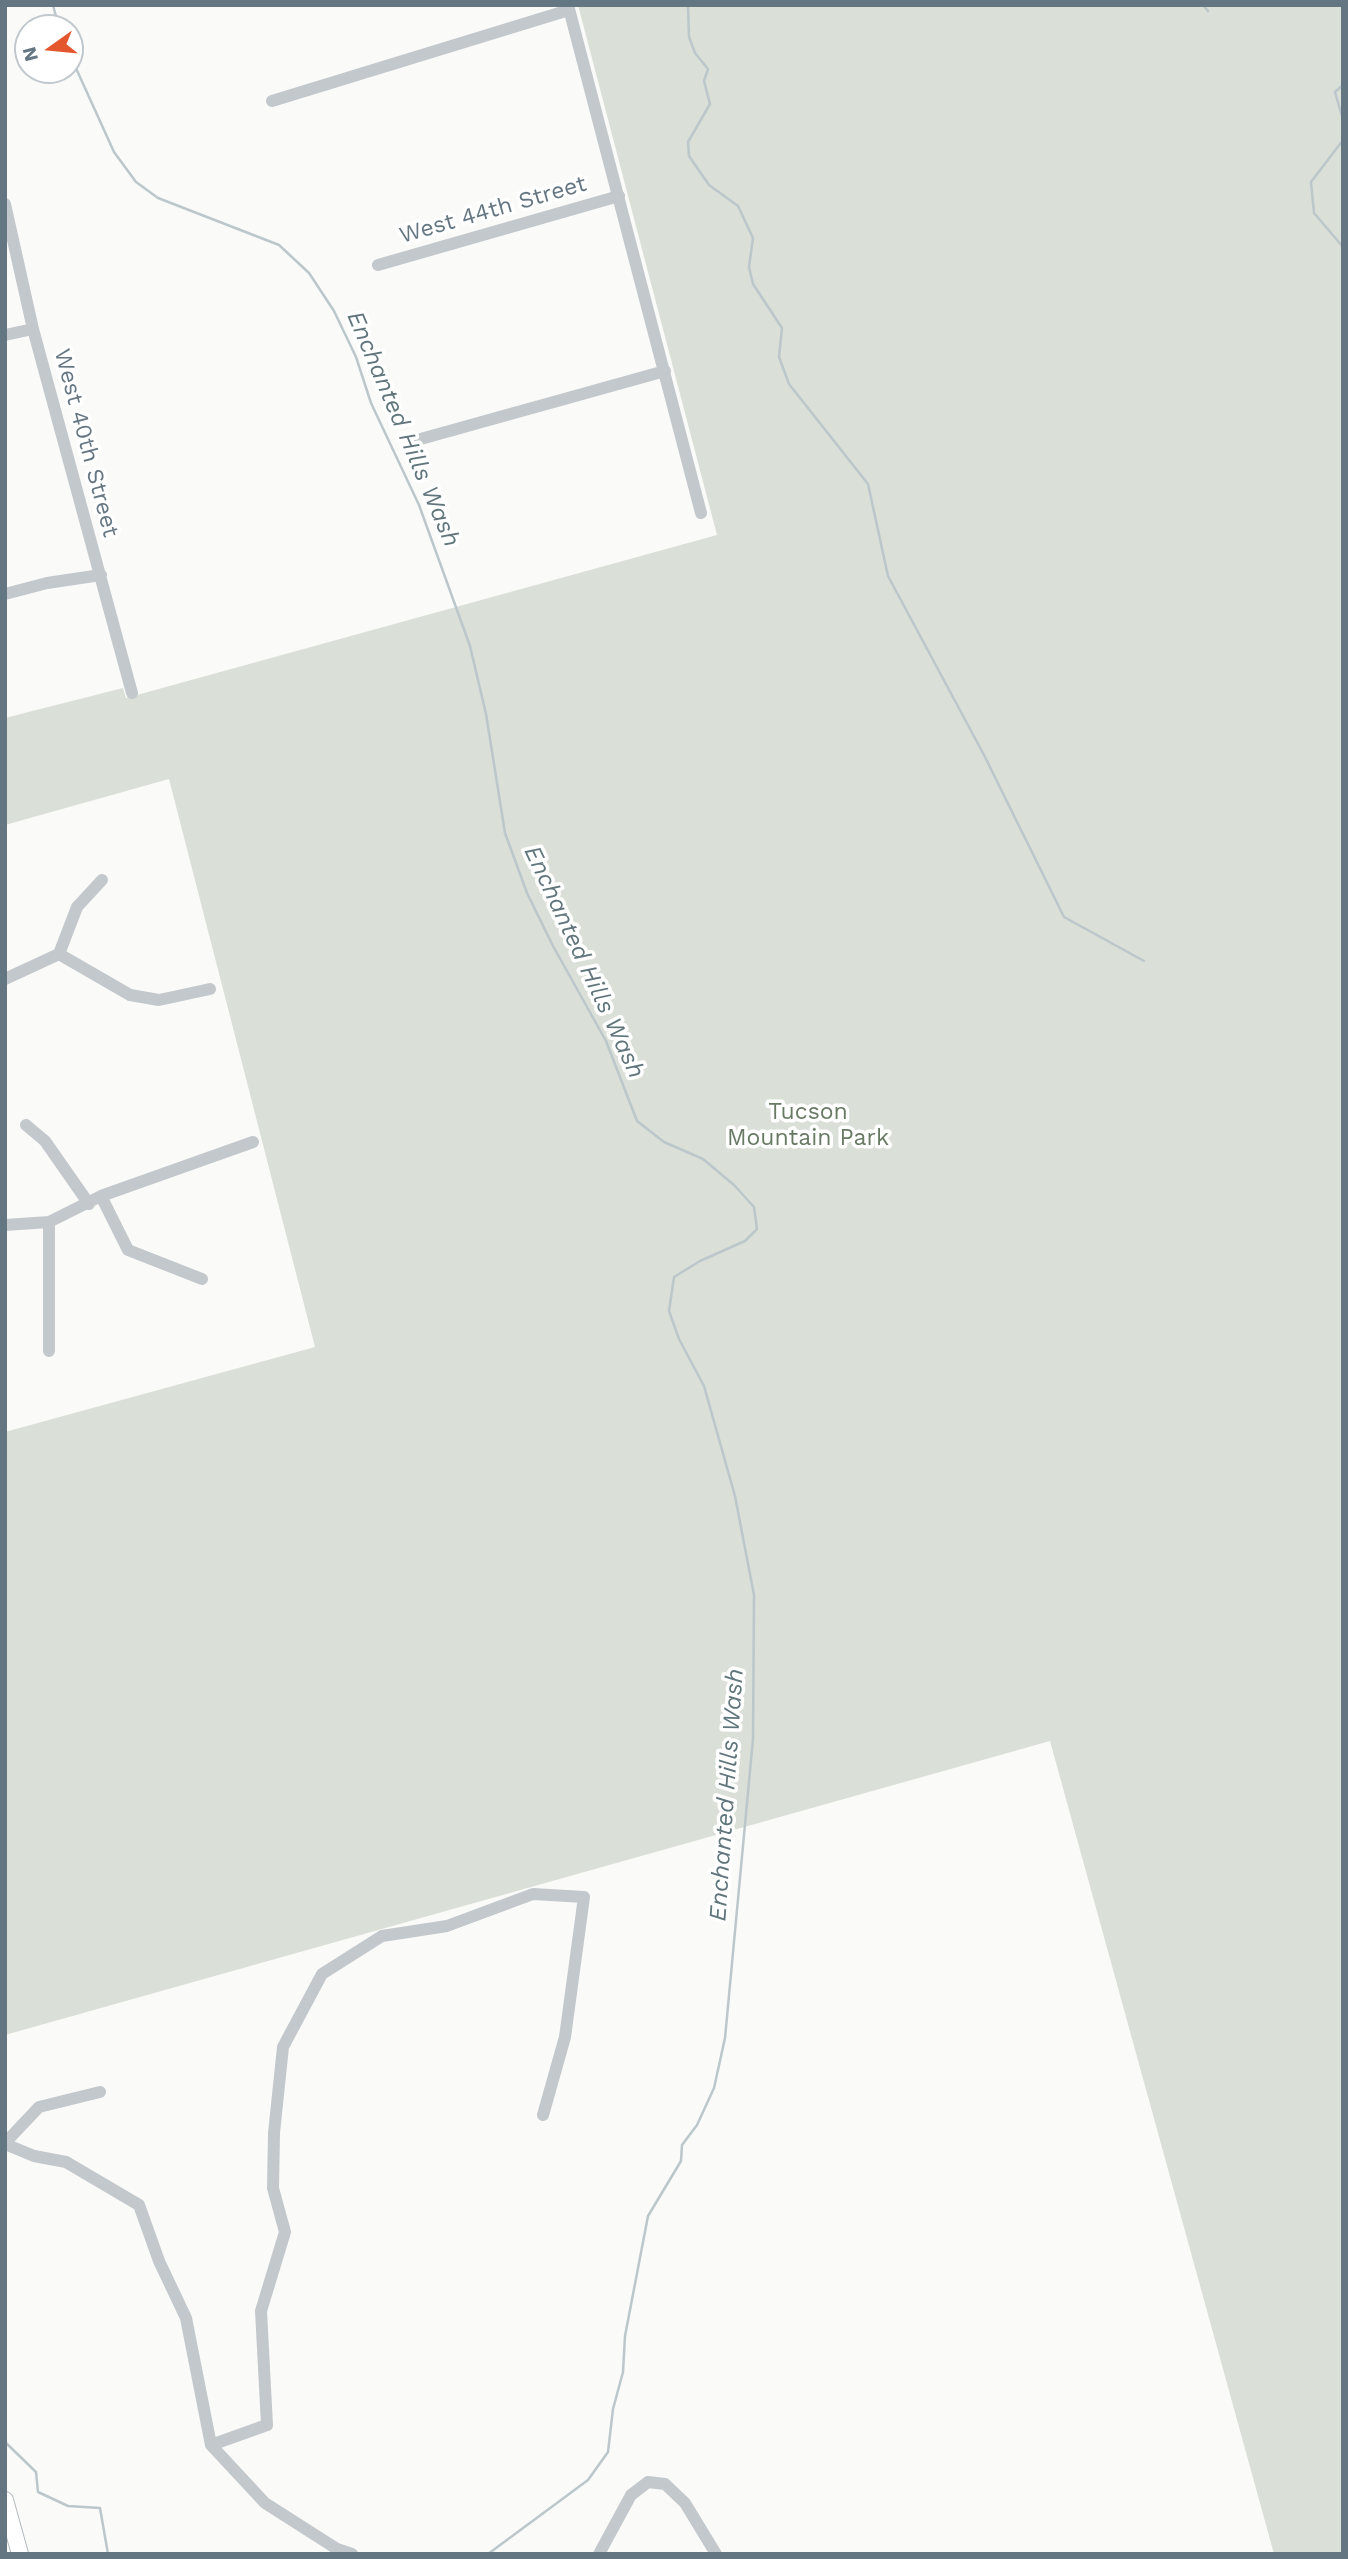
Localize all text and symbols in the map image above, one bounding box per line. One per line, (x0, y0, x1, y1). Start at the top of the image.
north arrow (14, 14, 84, 84)
text: N (17, 44, 43, 64)
street label: West 44th Street (396, 170, 590, 250)
water label: Enchanted Hills Wash (340, 307, 466, 551)
street label: West 40th Street (48, 346, 124, 540)
water label: Enchanted Hills Wash (517, 841, 651, 1083)
park label: Tucson Mountain Park (727, 1098, 889, 1152)
water label: Enchanted Hills Wash (704, 1668, 750, 1922)

